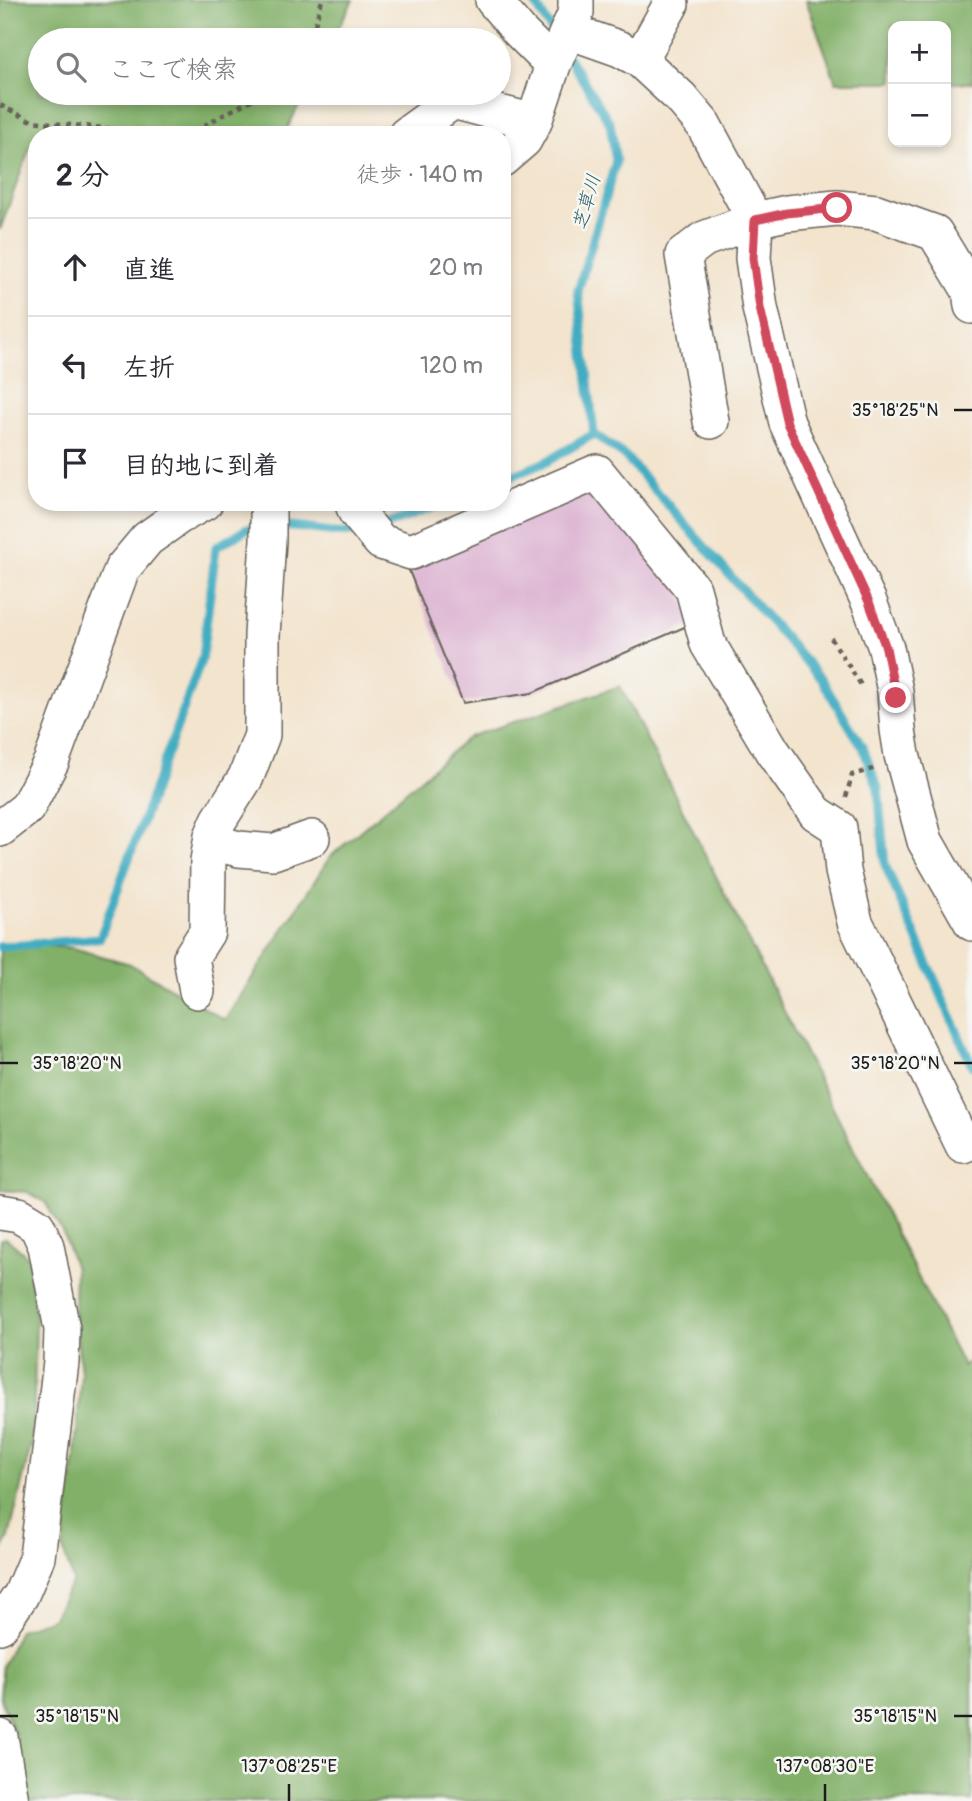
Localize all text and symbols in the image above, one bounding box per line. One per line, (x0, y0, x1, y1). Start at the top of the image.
map controls (888, 21, 951, 147)
button: + (888, 21, 951, 84)
search box (28, 28, 511, 105)
icon: search (52, 48, 90, 86)
text: ここで検索 (108, 54, 238, 86)
button: − (888, 84, 951, 147)
text: 2 分 (56, 157, 109, 194)
text: 徒歩 · 140 m (356, 160, 483, 189)
water label: 芝草川 (568, 172, 606, 233)
route start (821, 192, 852, 223)
icon: ahead (56, 248, 94, 286)
text: 20 m (429, 253, 483, 282)
text: 直進 (123, 254, 175, 286)
icon: left (56, 346, 94, 384)
text: 120 m (420, 351, 483, 380)
text: 左折 (123, 352, 175, 384)
text: 35°18'25"N (852, 399, 938, 422)
icon: arrive (56, 444, 94, 482)
text: 目的地に到着 (123, 450, 279, 482)
route end (880, 682, 911, 713)
text: 35°18'20"N (32, 1052, 122, 1075)
text: 35°18'20"N (850, 1052, 940, 1075)
text: 35°18'15"N (35, 1705, 119, 1728)
text: 35°18'15"N (853, 1705, 937, 1728)
text: 137°08'25"E (241, 1755, 337, 1778)
text: 137°08'30"E (776, 1755, 874, 1778)

